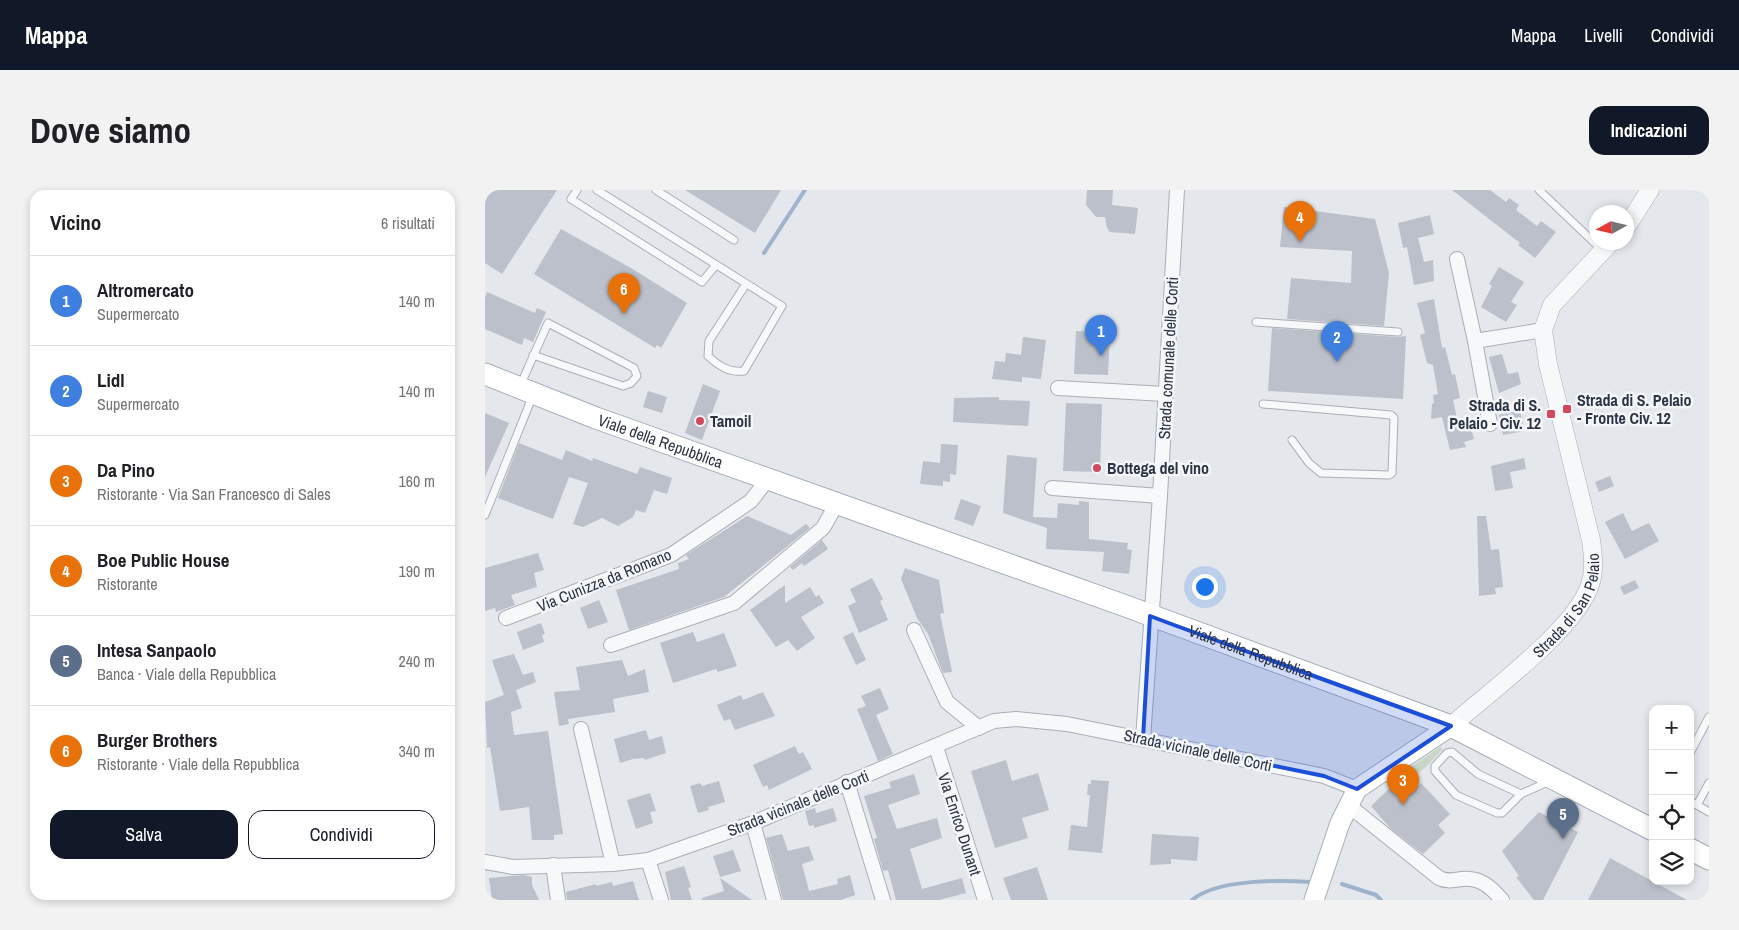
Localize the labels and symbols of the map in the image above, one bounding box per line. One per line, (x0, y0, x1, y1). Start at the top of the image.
pin: 4 (1284, 201, 1316, 242)
north arrow (1589, 205, 1634, 250)
pin: 6 (608, 273, 640, 314)
street label: Strada comunale delle Corti (1153, 276, 1183, 440)
pin: 1 (1085, 315, 1117, 356)
pin: 2 (1321, 321, 1353, 362)
place label: Strada di S. Pelaio - Fronte Civ. 12 (1577, 389, 1692, 429)
place label: Strada di S. Pelaio - Civ. 12 (1449, 394, 1541, 434)
marker: Strada di S. Pelaio - Fronte Civ. 12 (1561, 403, 1573, 415)
marker: Strada di S. Pelaio - Civ. 12 (1545, 408, 1557, 420)
street label: Viale della Repubblica (595, 409, 727, 473)
place label: Tamoil (710, 410, 751, 432)
marker: Tamoil (694, 415, 706, 427)
place label: Bottega del vino (1107, 457, 1209, 479)
marker: Bottega del vino (1091, 462, 1103, 474)
street label: Via Cunizza da Romano (534, 543, 674, 617)
street label: Strada di San Pelaio (1528, 553, 1604, 662)
your location (1192, 574, 1218, 600)
street label: Viale della Repubblica (1186, 619, 1317, 685)
street label: Strada vicinale delle Corti (1122, 724, 1274, 776)
pin: 3 (1387, 764, 1419, 805)
street label: Strada vicinale delle Corti (724, 765, 872, 841)
street label: Via Enrico Dunant (933, 770, 987, 879)
pin: 5 (1547, 798, 1579, 839)

